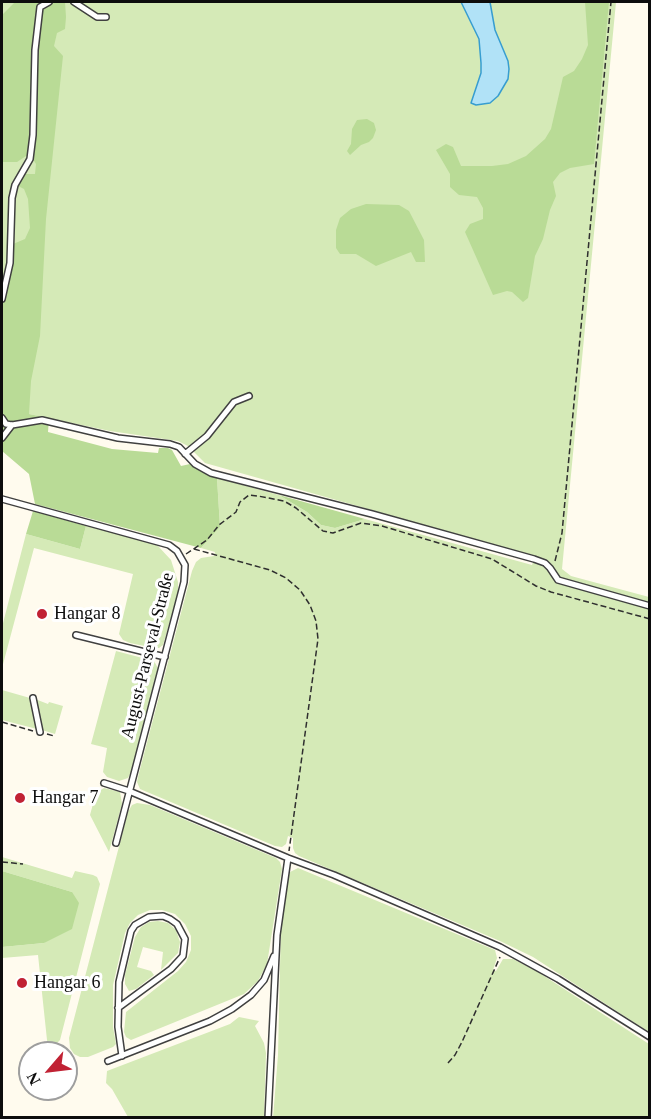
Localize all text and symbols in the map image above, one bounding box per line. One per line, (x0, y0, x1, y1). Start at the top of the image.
street label: August-Parseval-Straße (117, 570, 179, 742)
place label: Hangar 8 (54, 603, 120, 625)
marker: Hangar 8 (35, 607, 49, 621)
place label: Hangar 7 (32, 787, 98, 809)
marker: Hangar 7 (13, 791, 27, 805)
place label: Hangar 6 (34, 972, 100, 994)
marker: Hangar 6 (15, 976, 29, 990)
north arrow (18, 1041, 78, 1101)
text: N (23, 1070, 44, 1088)

